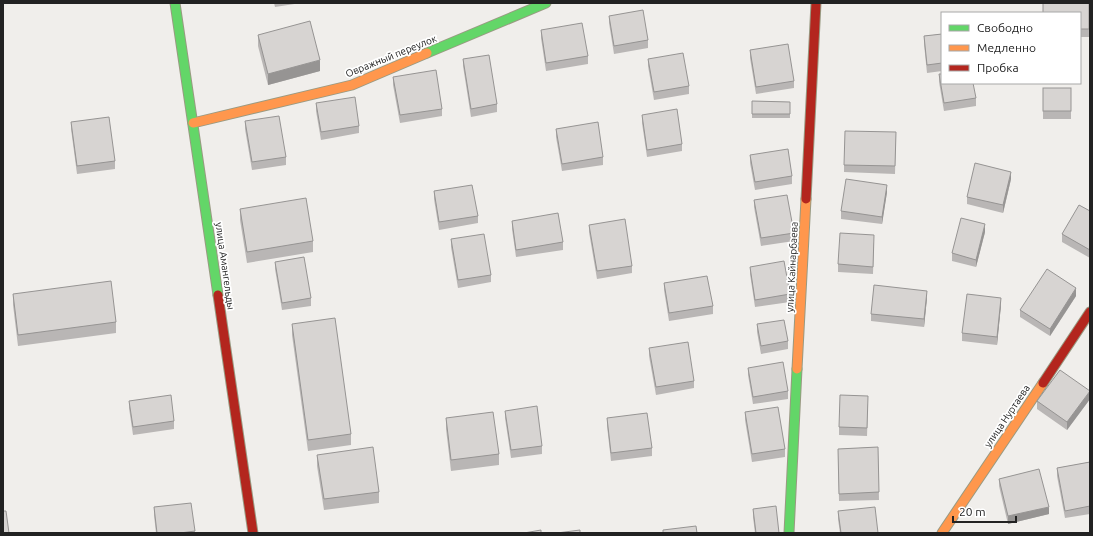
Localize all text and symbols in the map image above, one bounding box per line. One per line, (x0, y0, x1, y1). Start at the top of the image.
legend (941, 12, 1081, 84)
text: Свободно (977, 21, 1033, 34)
street label: Овражный переулок (344, 33, 438, 79)
text: Медленно (977, 41, 1036, 54)
text: Пробка (977, 61, 1019, 74)
street label: улица Кайнарбаева (784, 221, 800, 313)
street label: улица Амангельды (213, 222, 237, 310)
street label: улица Нуртаева (982, 383, 1032, 449)
scale bar (953, 498, 1016, 524)
text: 20 m (959, 505, 986, 518)

